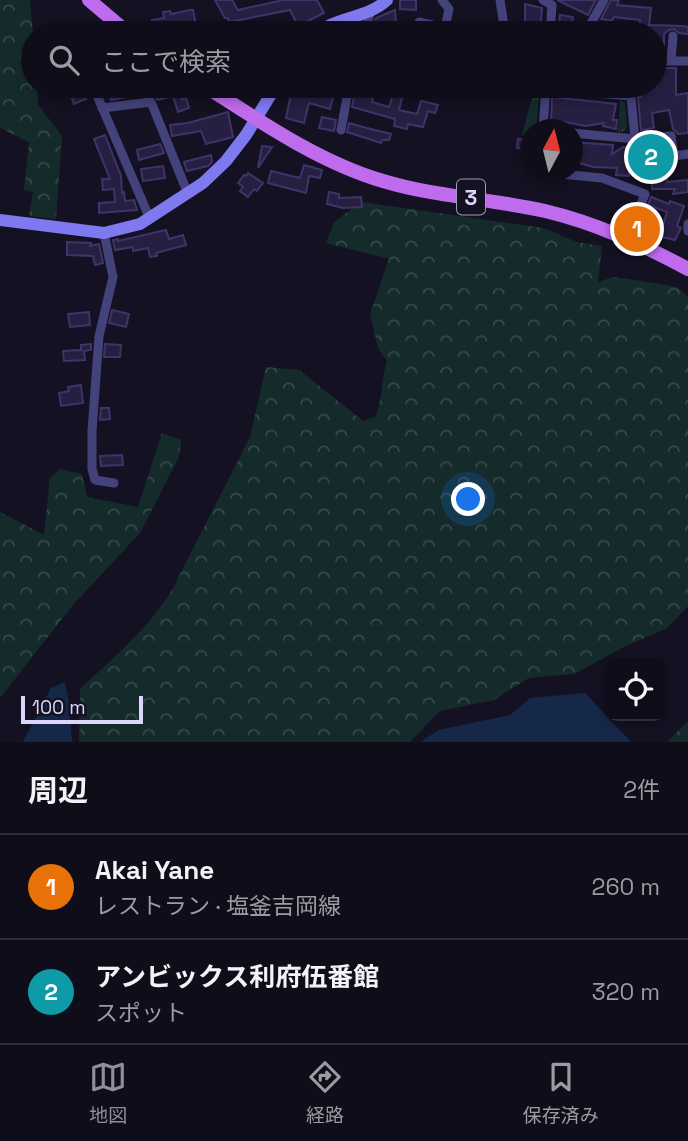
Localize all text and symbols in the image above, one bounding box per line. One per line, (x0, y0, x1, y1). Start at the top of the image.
search box (21, 21, 667, 98)
icon: search (45, 41, 83, 79)
text: ここで検索 (101, 45, 231, 79)
north arrow (520, 119, 583, 182)
pin: 2 (628, 131, 674, 183)
road number: 3 (457, 180, 485, 214)
pin: 1 (614, 203, 660, 255)
your location (451, 482, 485, 516)
map controls (604, 658, 667, 721)
button: locate (604, 658, 667, 721)
scale bar (21, 693, 144, 725)
text: 100 m (32, 695, 86, 720)
text: 周辺 (28, 771, 88, 810)
text: 2件 (623, 775, 660, 805)
text: Akai Yane (95, 853, 214, 887)
text: 1 (46, 872, 56, 902)
text: 260 m (592, 872, 660, 902)
text: レストラン · 塩釜吉岡線 (95, 891, 341, 921)
text: アンビックス利府伍番館 (95, 960, 379, 994)
text: 2 (44, 977, 58, 1007)
text: 320 m (592, 977, 660, 1007)
text: スポット (95, 998, 187, 1028)
tab: 地図 (89, 1058, 127, 1128)
tab: 経路 (306, 1058, 344, 1128)
tab: 保存済み (523, 1058, 599, 1128)

